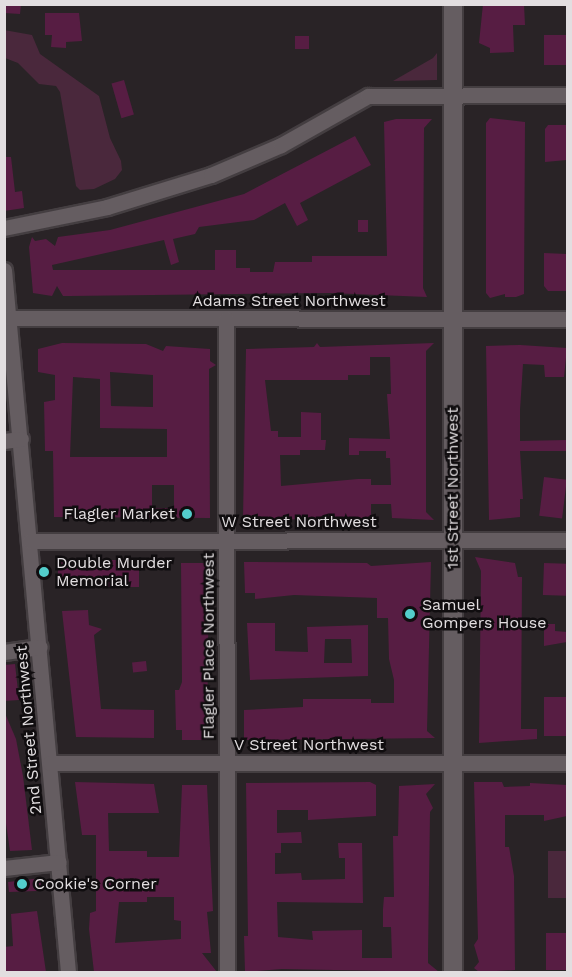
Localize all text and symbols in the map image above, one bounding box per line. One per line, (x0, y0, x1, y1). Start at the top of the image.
street label: Adams Street Northwest (192, 291, 386, 311)
street label: 1st Street Northwest (443, 407, 463, 569)
place label: Flagler Market (63, 504, 175, 524)
marker: Flagler Market (180, 507, 194, 521)
street label: W Street Northwest (221, 512, 377, 532)
place label: Double Murder Memorial (56, 553, 172, 591)
street label: Flagler Place Northwest (199, 553, 219, 739)
marker: Double Murder Memorial (37, 565, 51, 579)
place label: Samuel Gompers House (422, 595, 547, 633)
marker: Samuel Gompers House (403, 607, 417, 621)
street label: 2nd Street Northwest (12, 645, 46, 815)
street label: V Street Northwest (234, 735, 384, 755)
place label: Cookie's Corner (34, 874, 157, 894)
marker: Cookie's Corner (15, 877, 29, 891)

